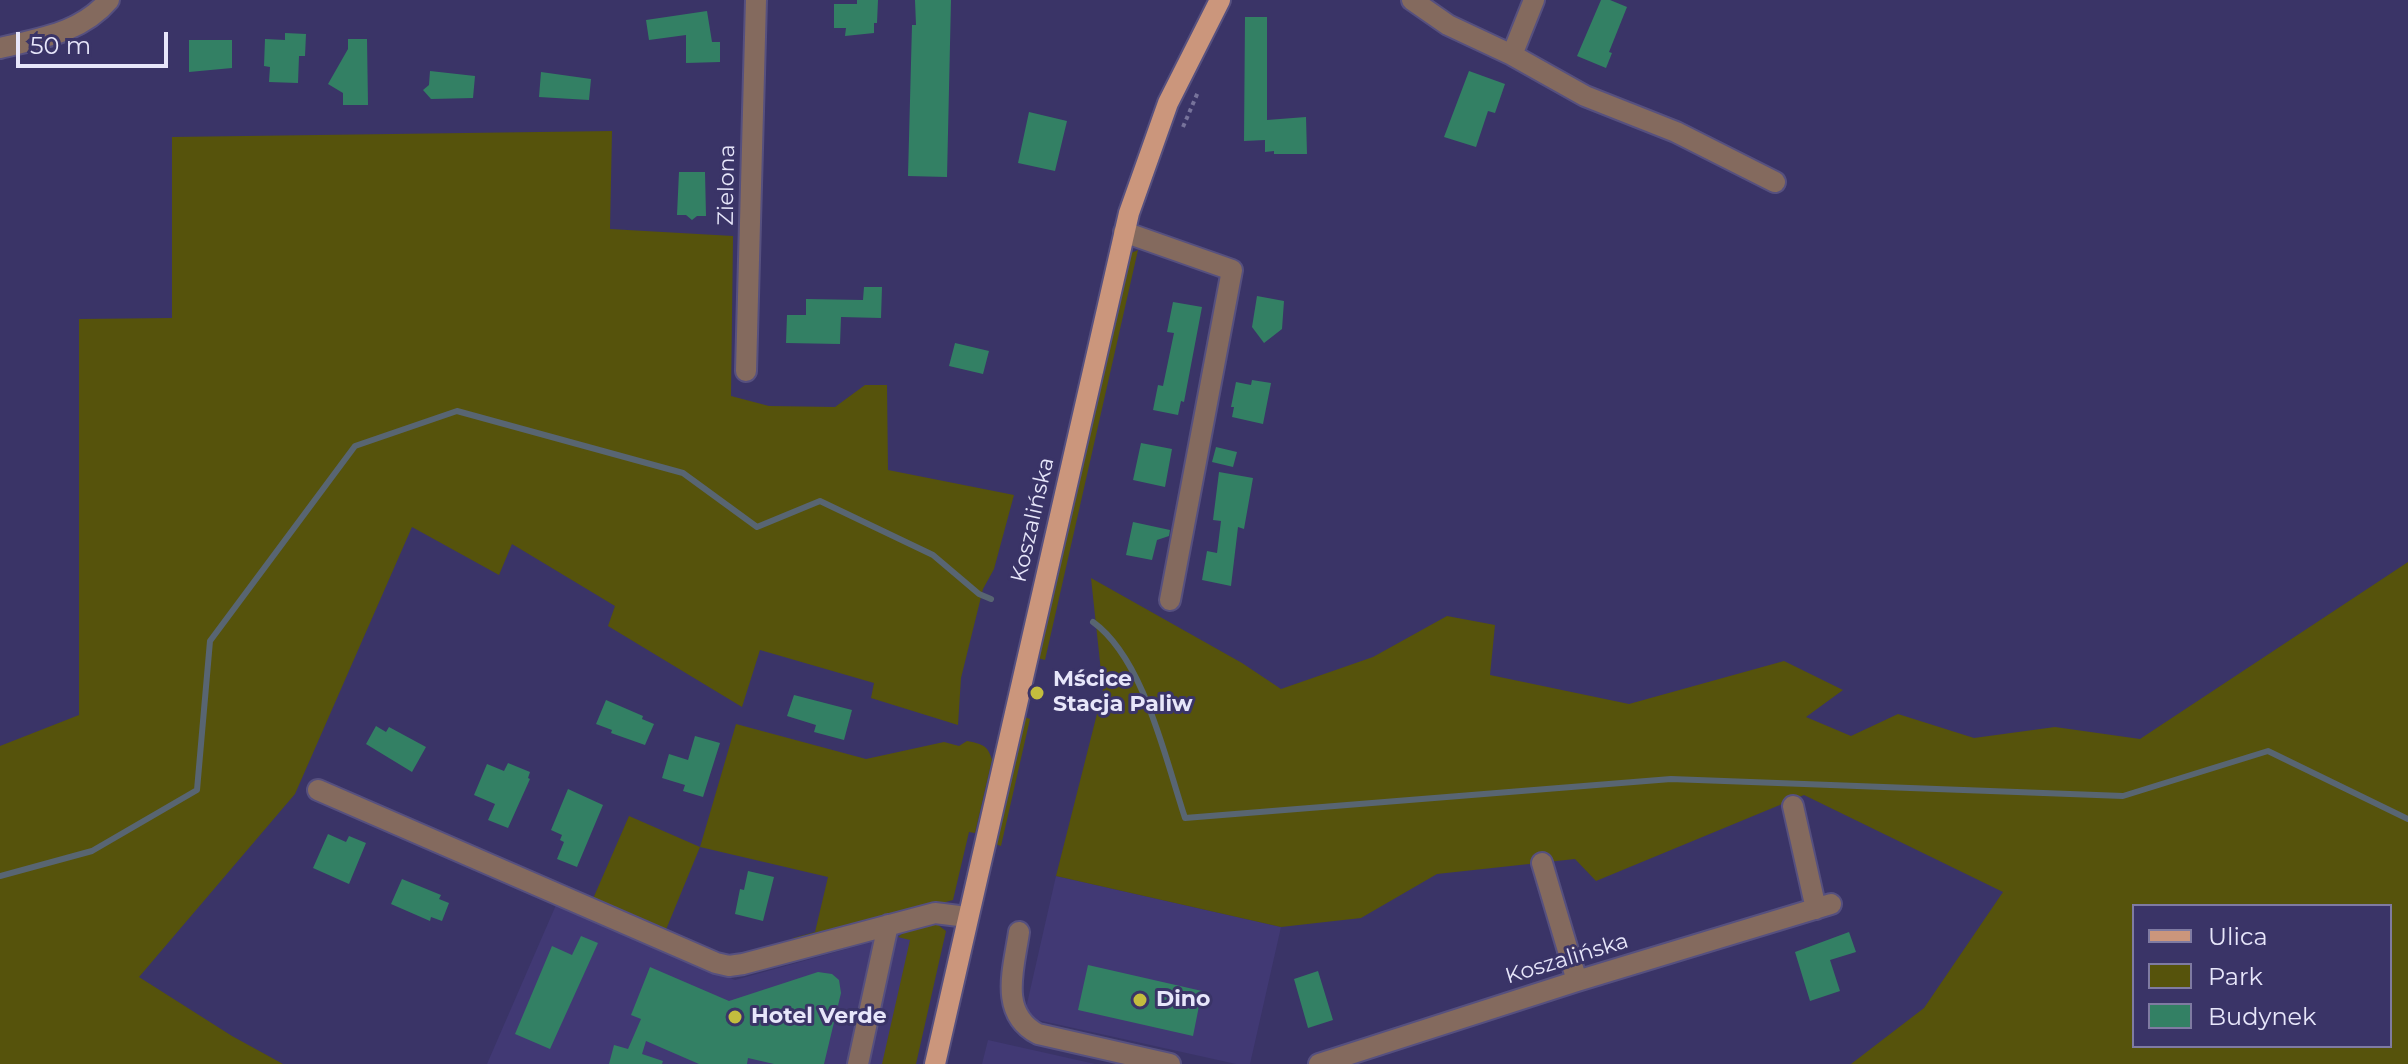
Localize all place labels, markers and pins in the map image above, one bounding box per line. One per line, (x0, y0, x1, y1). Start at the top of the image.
place label: Mścice Stacja Paliw (1053, 667, 1193, 718)
marker: Mścice Stacja Paliw (1028, 684, 1046, 702)
place label: Dino (1156, 987, 1210, 1013)
marker: Dino (1131, 991, 1149, 1009)
place label: Hotel Verde (751, 1004, 887, 1030)
marker: Hotel Verde (726, 1008, 744, 1026)

